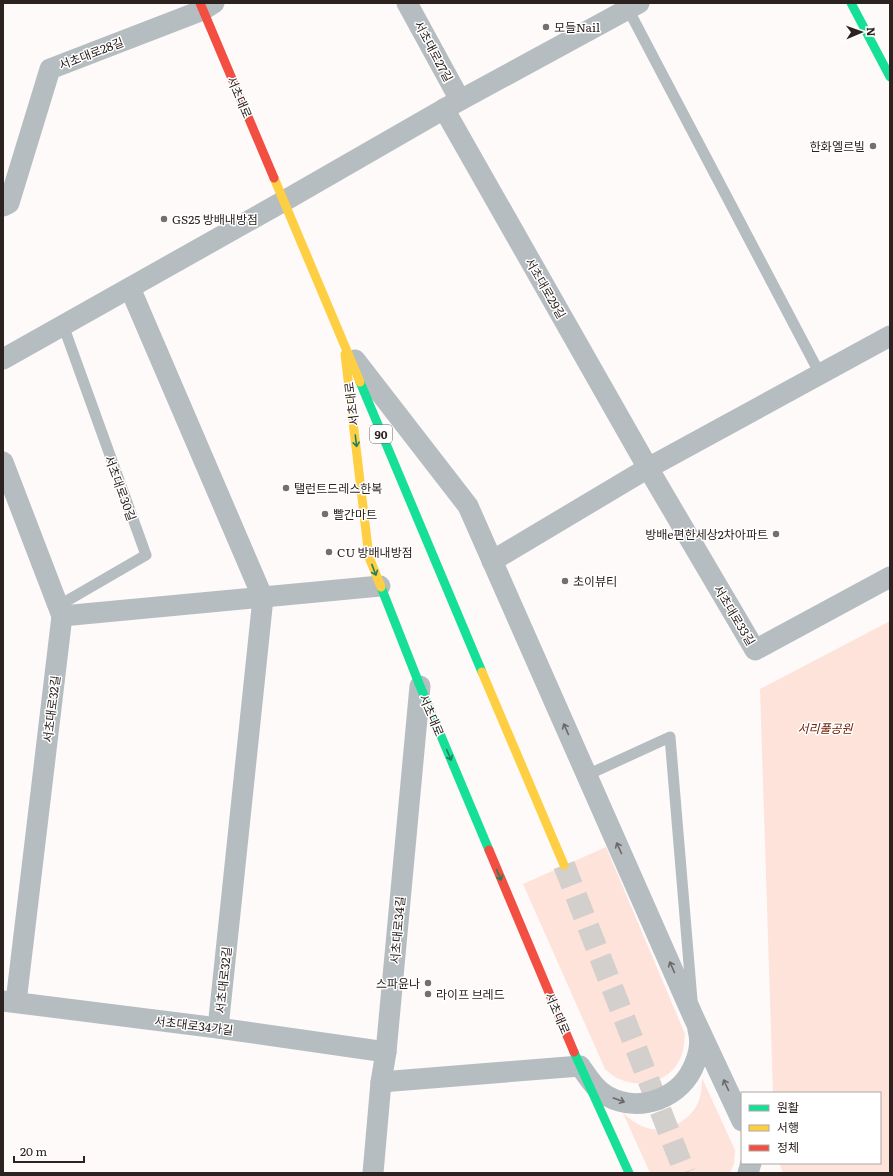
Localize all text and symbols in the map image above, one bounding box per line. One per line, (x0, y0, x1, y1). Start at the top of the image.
north arrow (841, 12, 881, 52)
street label: 서초대로27길 (410, 17, 458, 85)
place label: 모들Nail (554, 18, 600, 36)
marker: 모들Nail (541, 22, 551, 32)
text: N (864, 27, 880, 37)
street label: 서초대로28길 (56, 32, 126, 74)
street label: 서초대로 (223, 73, 257, 121)
place label: 한화엘르빌 (810, 137, 865, 155)
marker: 한화엘르빌 (868, 141, 878, 151)
place label: GS25 방배내방점 (172, 210, 258, 228)
marker: GS25 방배내방점 (159, 214, 169, 224)
street label: 서초대로29길 (521, 254, 571, 322)
street label: 서초대로 (339, 381, 363, 427)
road number: 90 (370, 425, 392, 443)
one-way arrow (352, 434, 359, 447)
street label: 서초대로30길 (101, 453, 141, 523)
place label: 탤런트드레스한복 (294, 479, 382, 497)
marker: 탤런트드레스한복 (281, 483, 291, 493)
place label: 빨간마트 (333, 505, 377, 523)
marker: 빨간마트 (320, 509, 330, 519)
place label: 방배e편한세상2차아파트 (645, 525, 768, 543)
marker: 방배e편한세상2차아파트 (771, 529, 781, 539)
place label: CU 방배내방점 (337, 543, 413, 561)
marker: CU 방배내방점 (324, 547, 334, 557)
one-way arrow (370, 563, 378, 575)
place label: 초이뷰티 (573, 572, 617, 590)
marker: 초이뷰티 (560, 576, 570, 586)
street label: 서초대로33길 (710, 581, 760, 649)
street label: 서초대로32길 (38, 674, 64, 744)
street label: 서초대로 (415, 691, 449, 739)
park label: 서리풀공원 (797, 719, 854, 737)
one-way arrow (562, 724, 570, 736)
one-way arrow (445, 749, 453, 761)
one-way arrow (615, 842, 622, 854)
one-way arrow (496, 868, 503, 880)
street label: 서초대로34길 (385, 895, 409, 965)
street label: 서초대로32길 (211, 946, 235, 1014)
one-way arrow (667, 961, 675, 973)
place label: 스파윤나 (376, 974, 420, 992)
marker: 스파윤나 (423, 978, 433, 988)
place label: 라이프 브레드 (436, 985, 505, 1003)
marker: 라이프 브레드 (423, 989, 433, 999)
street label: 서초대로 (541, 989, 575, 1037)
street label: 서초대로34가길 (154, 1011, 234, 1039)
one-way arrow (721, 1080, 729, 1092)
legend (741, 1092, 881, 1164)
one-way arrow (612, 1097, 624, 1105)
text: 원활 (777, 1098, 799, 1116)
text: 서행 (777, 1118, 799, 1136)
scale bar (14, 1138, 84, 1164)
text: 정체 (777, 1138, 799, 1156)
text: 20 m (20, 1142, 47, 1160)

